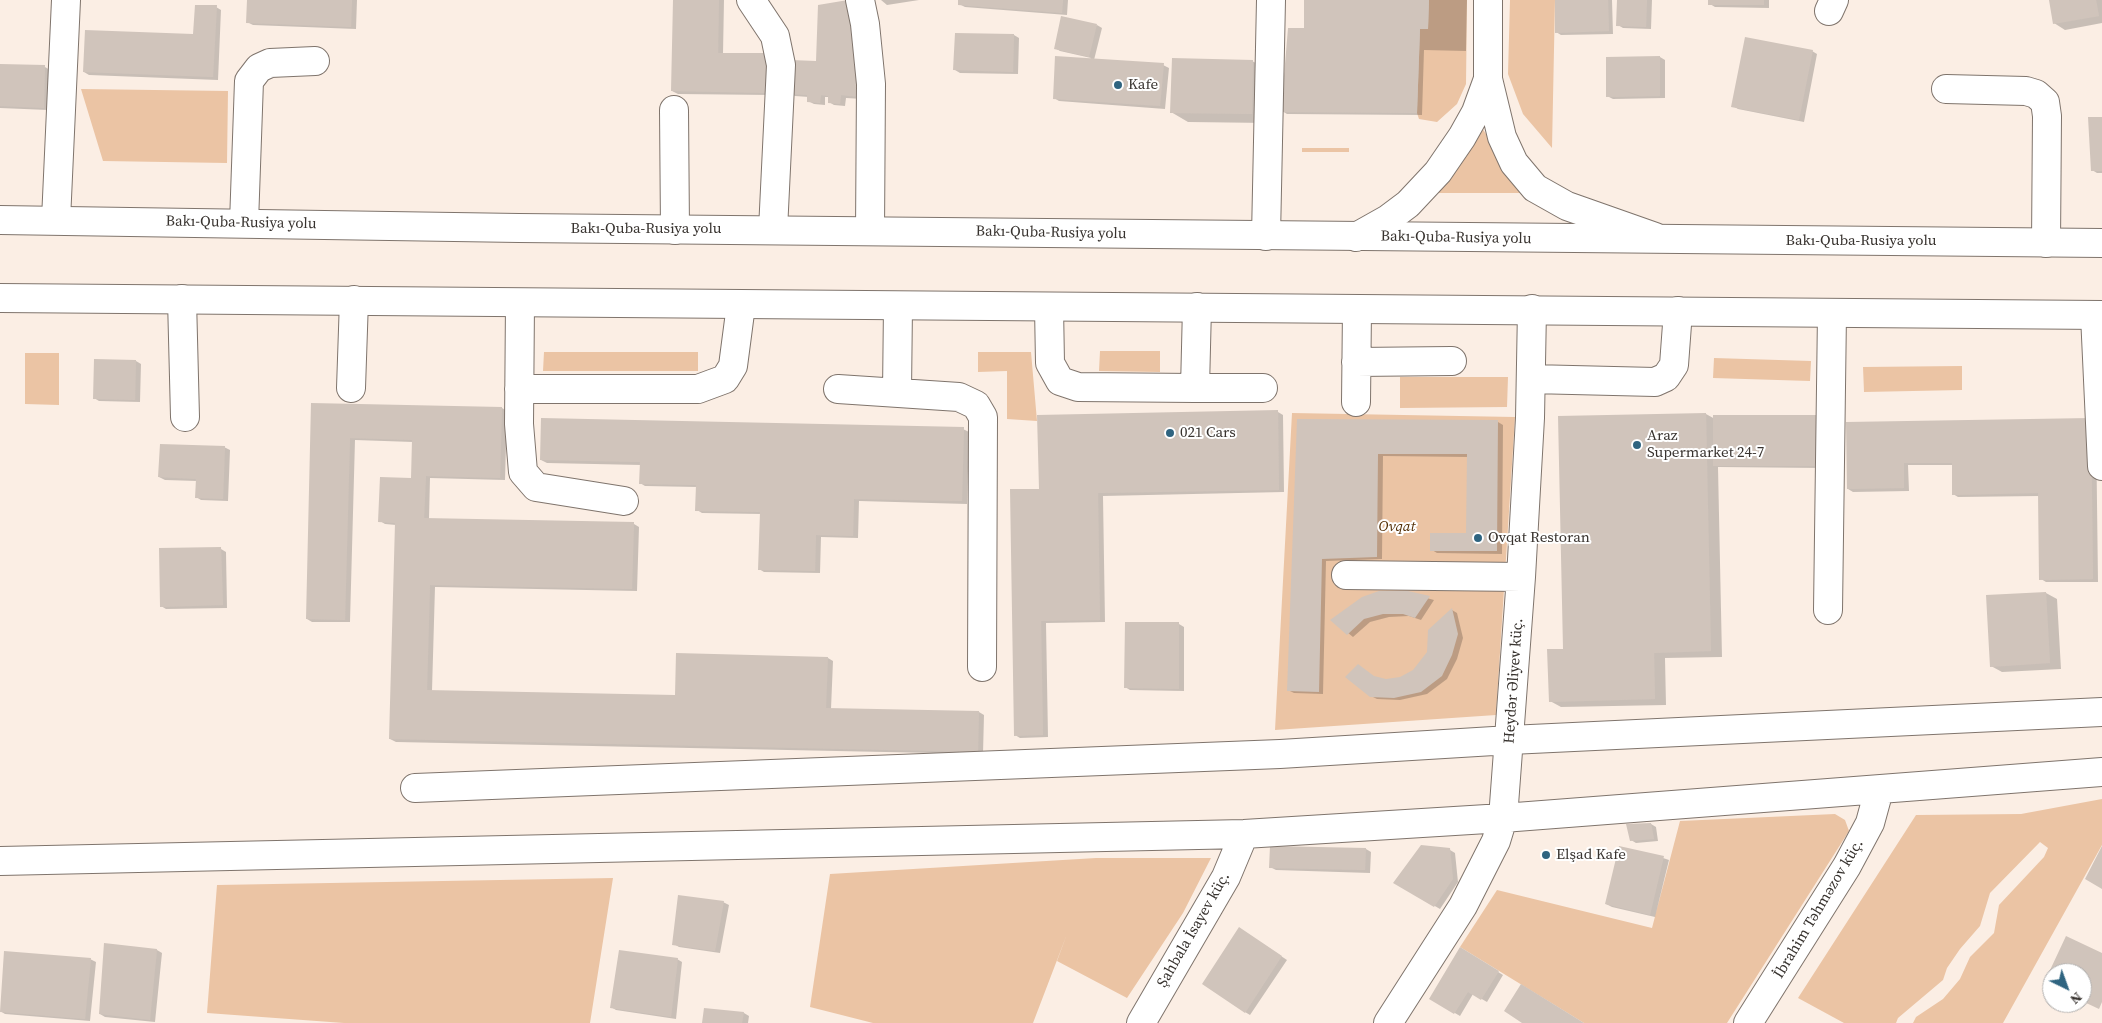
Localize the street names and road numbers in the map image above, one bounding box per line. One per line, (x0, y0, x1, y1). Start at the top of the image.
street label: Bakı-Quba-Rusiya yolu (165, 213, 317, 233)
street label: Bakı-Quba-Rusiya yolu (571, 220, 721, 238)
street label: Bakı-Quba-Rusiya yolu (975, 223, 1127, 243)
street label: Bakı-Quba-Rusiya yolu (1380, 228, 1532, 248)
street label: Bakı-Quba-Rusiya yolu (1786, 232, 1936, 250)
street label: Heydər Əliyev küç. (1501, 618, 1527, 744)
street label: İbrahim Təhməzov küç. (1770, 836, 1868, 982)
street label: Şahbala İsayev küç. (1154, 869, 1234, 991)

